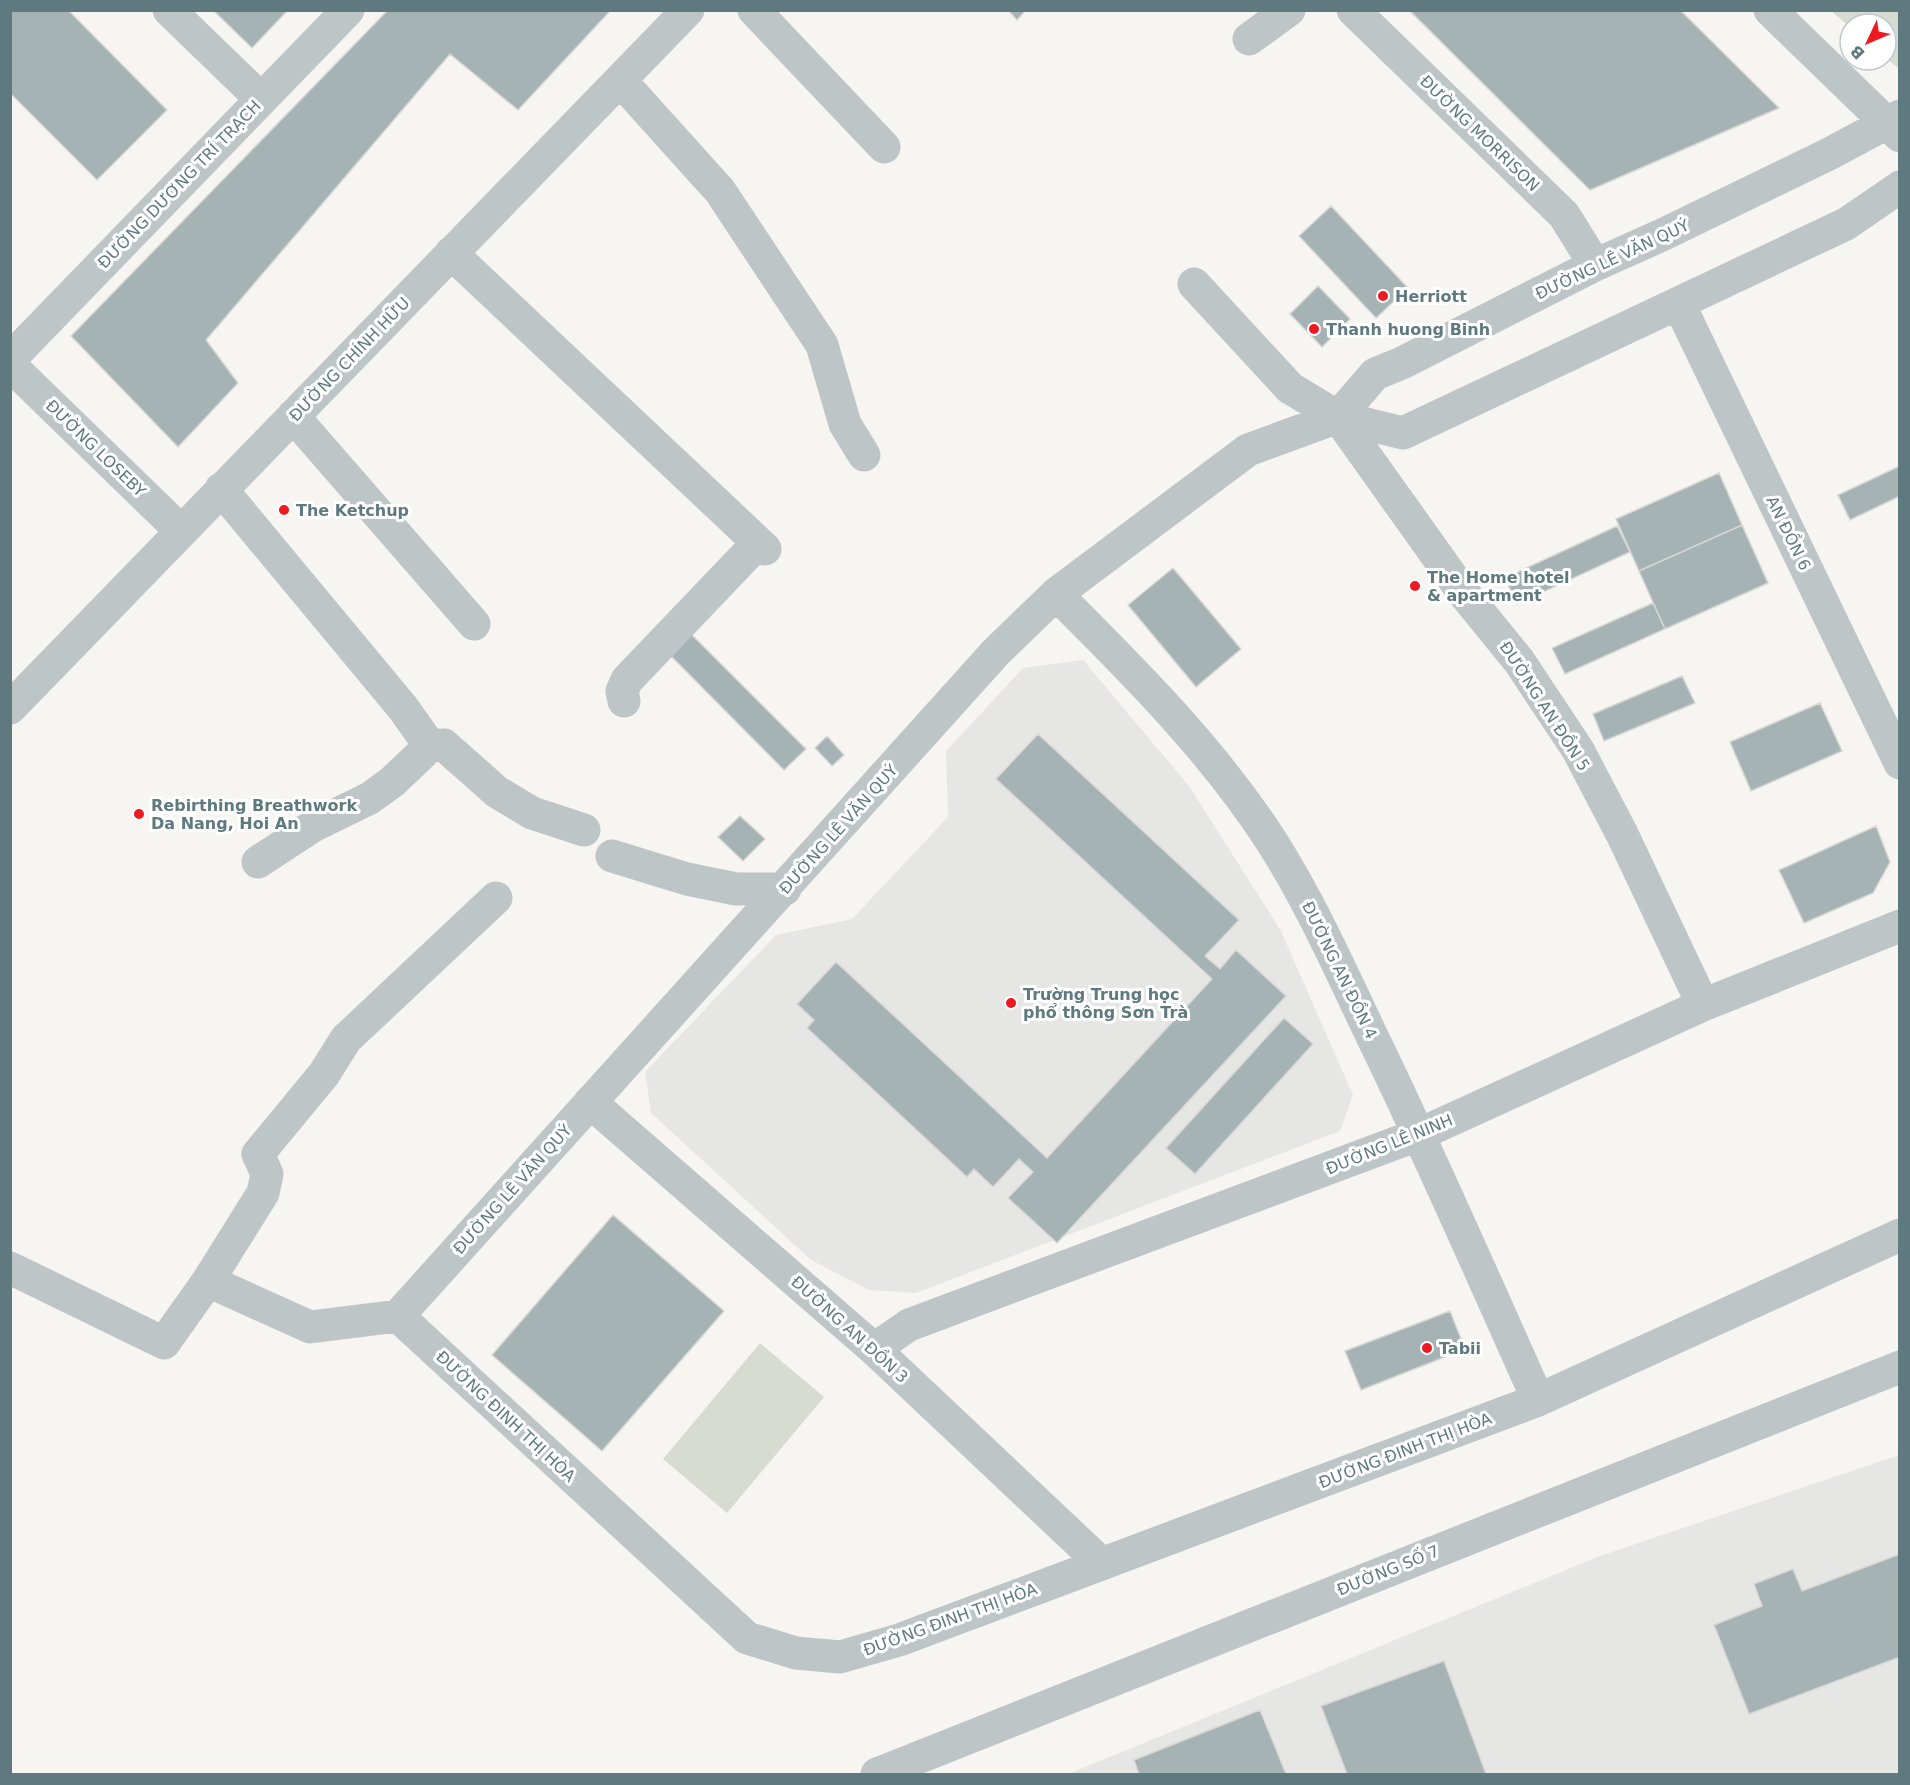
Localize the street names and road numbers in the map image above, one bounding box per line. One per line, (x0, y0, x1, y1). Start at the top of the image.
street label: ĐƯỜNG MORRISON (1416, 72, 1543, 195)
street label: ĐƯỜNG DƯƠNG TRÍ TRẠCH (94, 96, 265, 272)
street label: ĐƯỜNG LÊ VĂN QUÝ (1532, 215, 1692, 303)
street label: ĐƯỜNG CHÍNH HỮU (285, 294, 413, 425)
street label: ĐƯỜNG LOSEBY (42, 396, 150, 501)
street label: AN ĐỒN 6 (1762, 492, 1816, 573)
street label: ĐƯỜNG AN ĐỒN 5 (1496, 637, 1595, 775)
street label: ĐƯỜNG LÊ VĂN QUÝ (775, 761, 902, 898)
street label: ĐƯỜNG AN ĐỒN 4 (1298, 898, 1383, 1042)
street label: ĐƯỜNG LÊ NINH (1323, 1110, 1455, 1179)
street label: ĐƯỜNG LÊ VĂN QUÝ (449, 1121, 576, 1258)
street label: ĐƯỜNG AN ĐỒN 3 (787, 1270, 913, 1387)
street label: ĐƯỜNG ĐINH THỊ HÒA (432, 1347, 579, 1486)
street label: ĐƯỜNG ĐINH THỊ HÒA (1316, 1409, 1494, 1492)
street label: ĐƯỜNG SỐ 7 (1334, 1540, 1442, 1600)
street label: ĐƯỜNG ĐINH THỊ HÒA (861, 1579, 1040, 1660)

